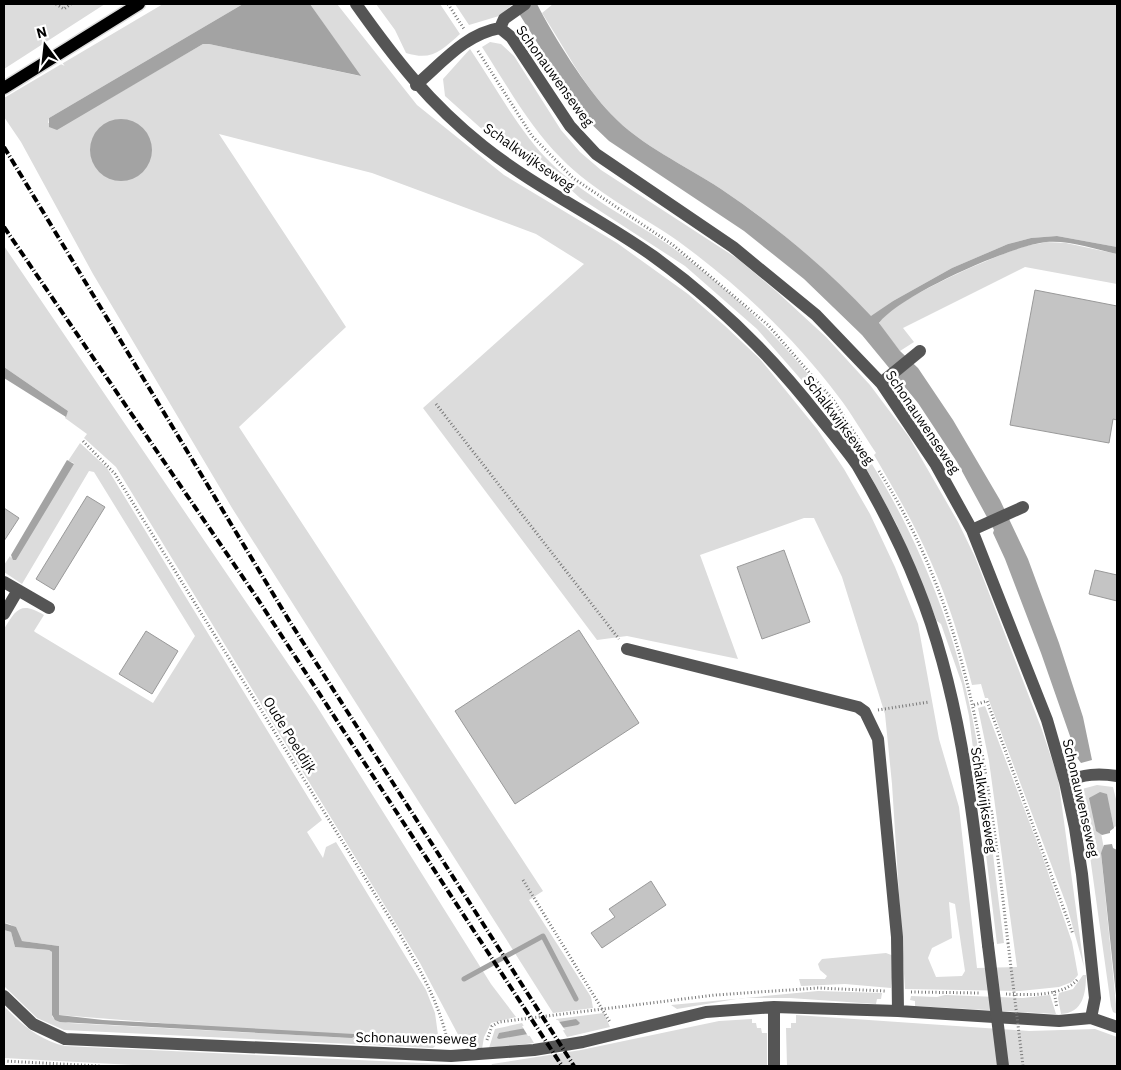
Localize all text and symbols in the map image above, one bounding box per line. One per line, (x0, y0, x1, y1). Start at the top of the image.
north arrow (20, 20, 70, 70)
text: N (34, 22, 49, 42)
street label: Schonauwenseweg (512, 22, 598, 131)
street label: Schalkwijkseweg (480, 119, 578, 195)
street label: Schonauwenseweg (882, 367, 965, 478)
street label: Schalkwijkseweg (800, 372, 879, 469)
street label: Oude Poeldijk (259, 693, 321, 777)
street label: Schonauwenseweg (1059, 737, 1103, 859)
street label: Schalkwijkseweg (967, 746, 1001, 855)
street label: Schonauwenseweg (355, 1028, 477, 1048)

